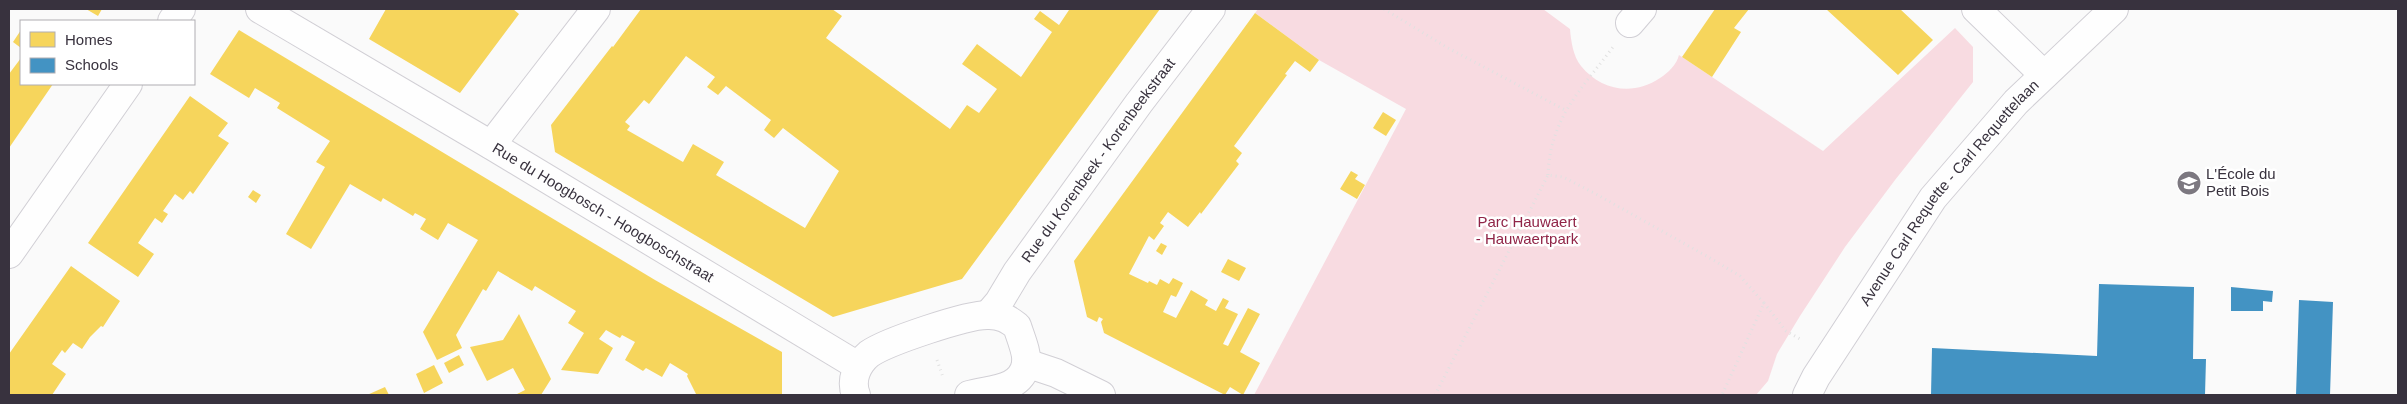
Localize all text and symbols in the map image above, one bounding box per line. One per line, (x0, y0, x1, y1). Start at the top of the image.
legend (20, 20, 195, 85)
text: Homes (65, 31, 113, 48)
street label: Rue du Korenbeek - Korenbeekstraat (1018, 54, 1179, 266)
text: Schools (65, 56, 118, 73)
street label: Avenue Carl Requette - Carl Requettelaan (1856, 76, 2042, 309)
street label: Rue du Hoogbosch - Hoogboschstraat (490, 139, 718, 286)
place label: L'École du Petit Bois (2206, 165, 2276, 199)
school or university icon: L'École du Petit Bois (2176, 170, 2202, 196)
park label: Parc Hauwaert - Hauwaertpark (1476, 213, 1579, 247)

